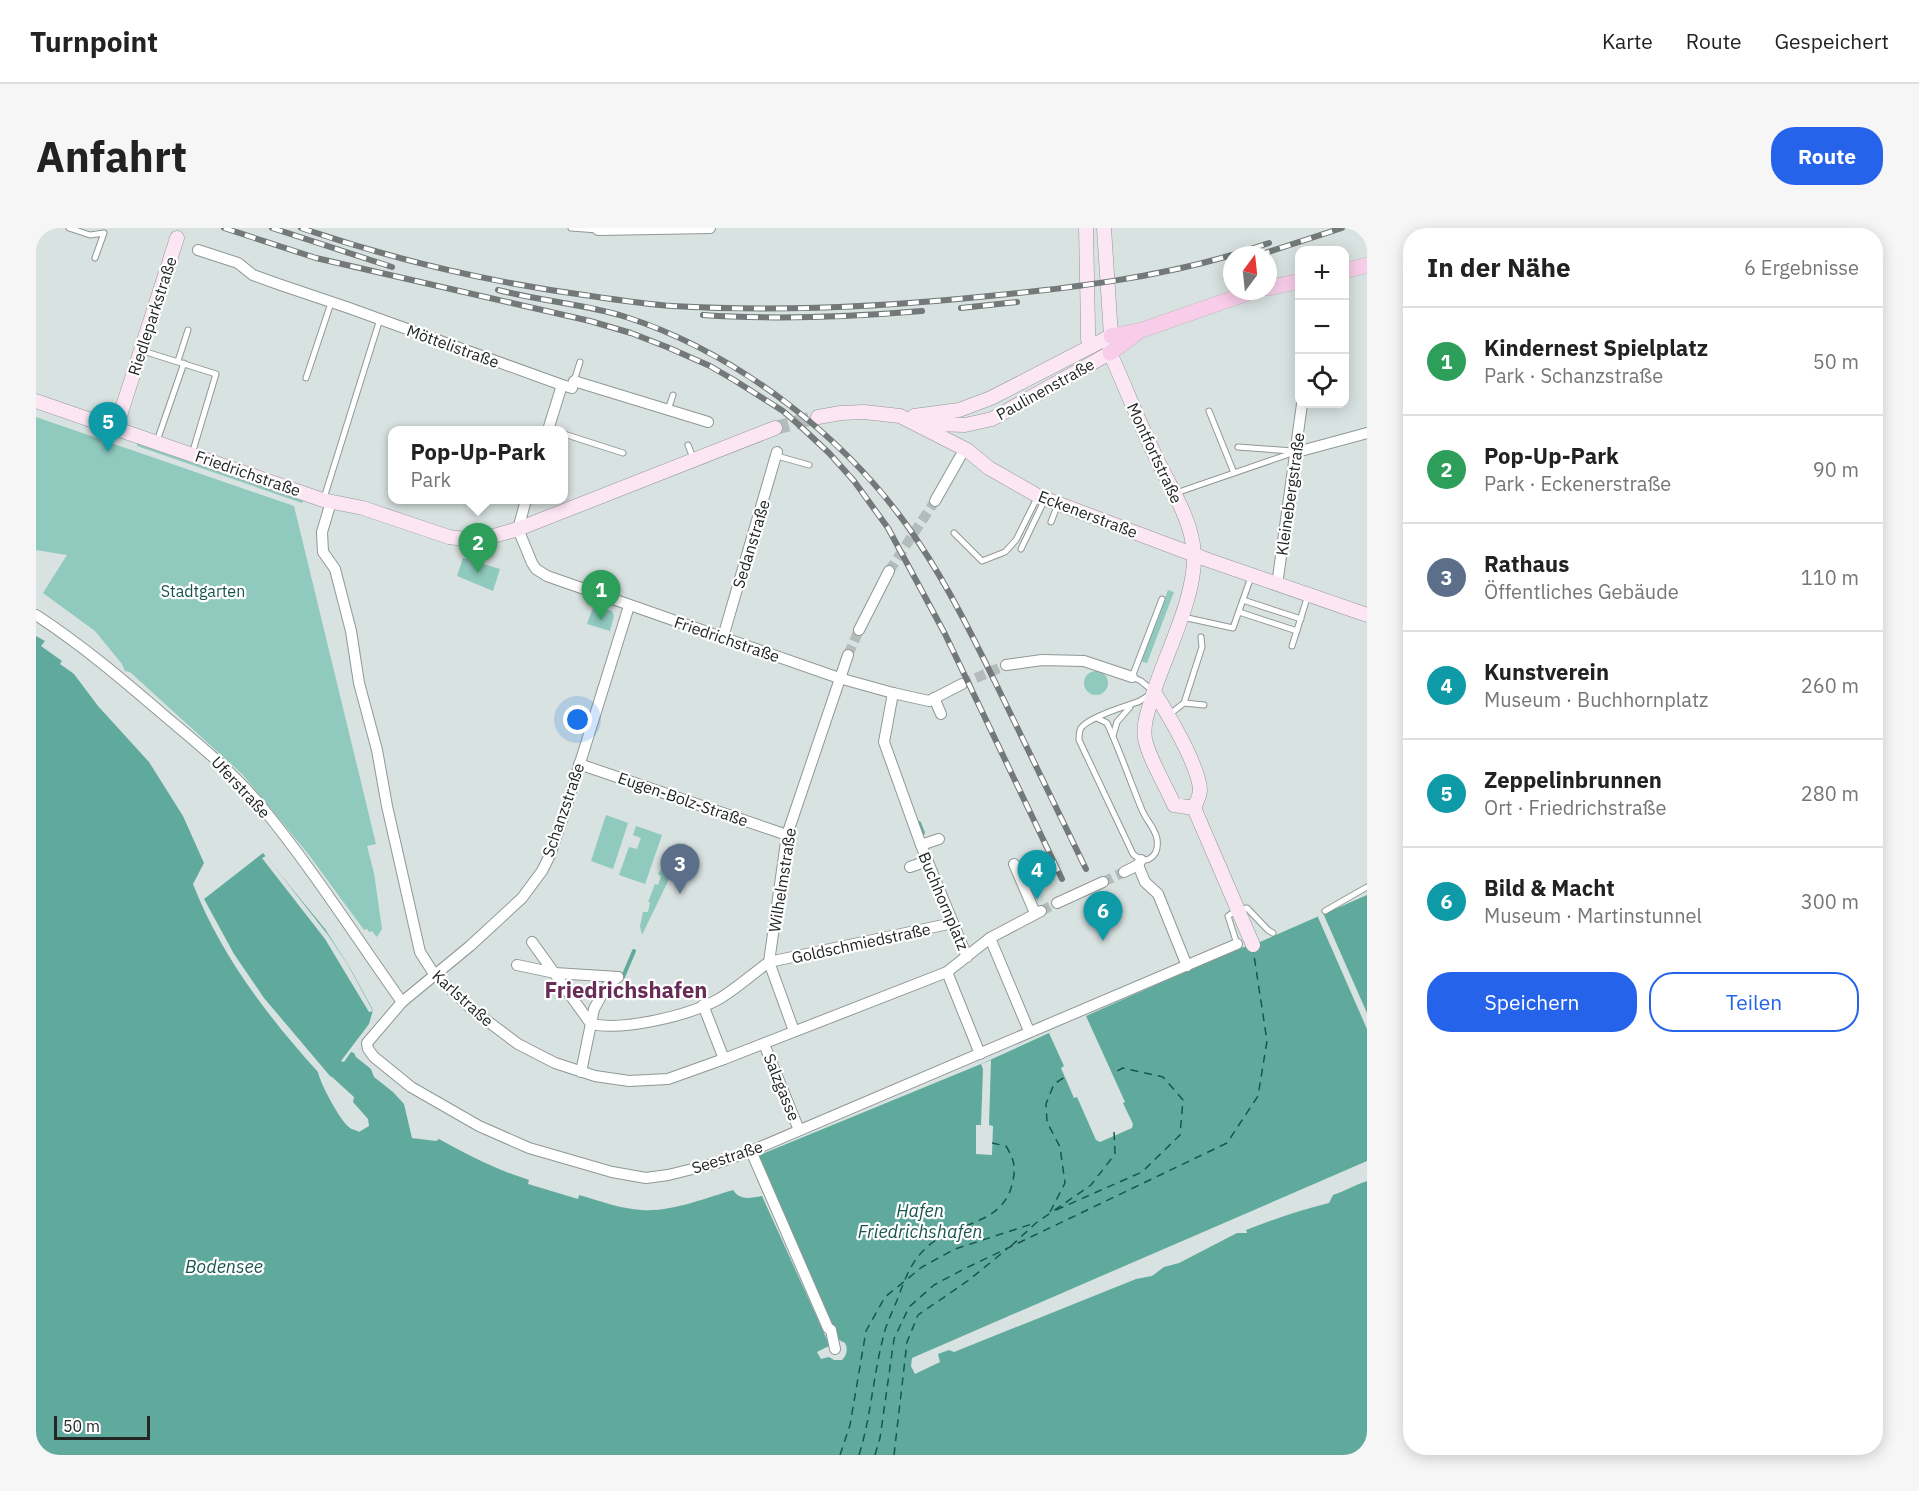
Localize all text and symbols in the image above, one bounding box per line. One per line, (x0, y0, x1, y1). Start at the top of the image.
text: Turnpoint (30, 23, 158, 60)
text: Karte (1602, 27, 1653, 55)
text: Route (1686, 27, 1742, 55)
text: Gespeichert (1775, 27, 1889, 55)
button: Route (1771, 127, 1883, 185)
text: Anfahrt (36, 129, 187, 184)
north arrow (1223, 246, 1277, 300)
map controls (1295, 246, 1349, 408)
button: + (1295, 246, 1349, 300)
text: In der Nähe (1427, 250, 1571, 284)
street label: Riedleparkstraße (123, 254, 181, 378)
text: 6 Ergebnisse (1744, 254, 1859, 281)
button: − (1295, 300, 1349, 354)
street label: Möttelistraße (404, 320, 502, 372)
text: Kindernest Spielplatz (1484, 333, 1708, 362)
text: 1 (1441, 348, 1453, 375)
text: 50 m (1813, 348, 1859, 375)
street label: Paulinenstraße (992, 354, 1098, 424)
button: locate (1295, 354, 1349, 408)
text: Park · Schanzstraße (1484, 362, 1663, 389)
street label: Montfortstraße (1123, 399, 1187, 507)
pin: 5 (88, 402, 128, 452)
popup (388, 426, 568, 504)
street label: Kleinebergstraße (1271, 431, 1309, 557)
text: Pop-Up-Park (411, 437, 545, 466)
text: Pop-Up-Park (1484, 441, 1619, 470)
street label: Friedrichstraße (193, 446, 304, 500)
text: 2 (1441, 456, 1453, 483)
text: 90 m (1813, 456, 1859, 483)
text: Park (411, 466, 451, 493)
text: Park · Eckenerstraße (1484, 470, 1671, 497)
street label: Eckenerstraße (1036, 486, 1141, 542)
street label: Sedanstraße (728, 497, 774, 591)
pin: 2 (458, 524, 498, 573)
text: Rathaus (1484, 549, 1569, 578)
text: 3 (1441, 564, 1453, 591)
text: 110 m (1801, 564, 1859, 591)
pin: 1 (582, 570, 620, 620)
text: Öffentliches Gebäude (1484, 578, 1679, 605)
park label: Stadtgarten (161, 581, 245, 601)
street label: Friedrichstraße (672, 612, 783, 666)
text: Kunstverein (1484, 657, 1609, 686)
text: 4 (1441, 672, 1453, 699)
text: 260 m (1801, 672, 1859, 699)
text: Museum · Buchhornplatz (1484, 686, 1708, 713)
your location (563, 705, 592, 734)
street label: Uferstraße (207, 752, 275, 822)
street label: Schanzstraße (538, 760, 589, 860)
text: Zeppelinbrunnen (1484, 765, 1662, 794)
street label: Eugen-Bolz-Straße (615, 767, 751, 831)
text: 5 (1441, 780, 1453, 807)
text: 280 m (1801, 780, 1859, 807)
text: Ort · Friedrichstraße (1484, 794, 1666, 821)
street label: Wilhelmstraße (764, 826, 800, 934)
pin: 3 (660, 844, 700, 894)
street label: Buchhornplatz (914, 849, 974, 953)
pin: 4 (1018, 850, 1056, 900)
text: Bild & Macht (1484, 873, 1615, 902)
text: 6 (1441, 888, 1453, 915)
text: 300 m (1801, 888, 1859, 915)
pin: 6 (1084, 892, 1122, 941)
text: Museum · Martinstunnel (1484, 902, 1702, 929)
street label: Goldschmiedstraße (790, 918, 932, 967)
street label: Karlstraße (428, 965, 498, 1031)
button: Speichern (1427, 972, 1637, 1032)
button: Teilen (1649, 972, 1859, 1032)
district label: Friedrichshafen (545, 975, 707, 1004)
street label: Salzgasse (759, 1050, 805, 1124)
street label: Seestraße (689, 1136, 765, 1178)
water label: Hafen Friedrichshafen (858, 1199, 982, 1243)
water label: Bodensee (185, 1255, 263, 1278)
scale bar (54, 1413, 150, 1440)
text: 50 m (63, 1416, 100, 1436)

